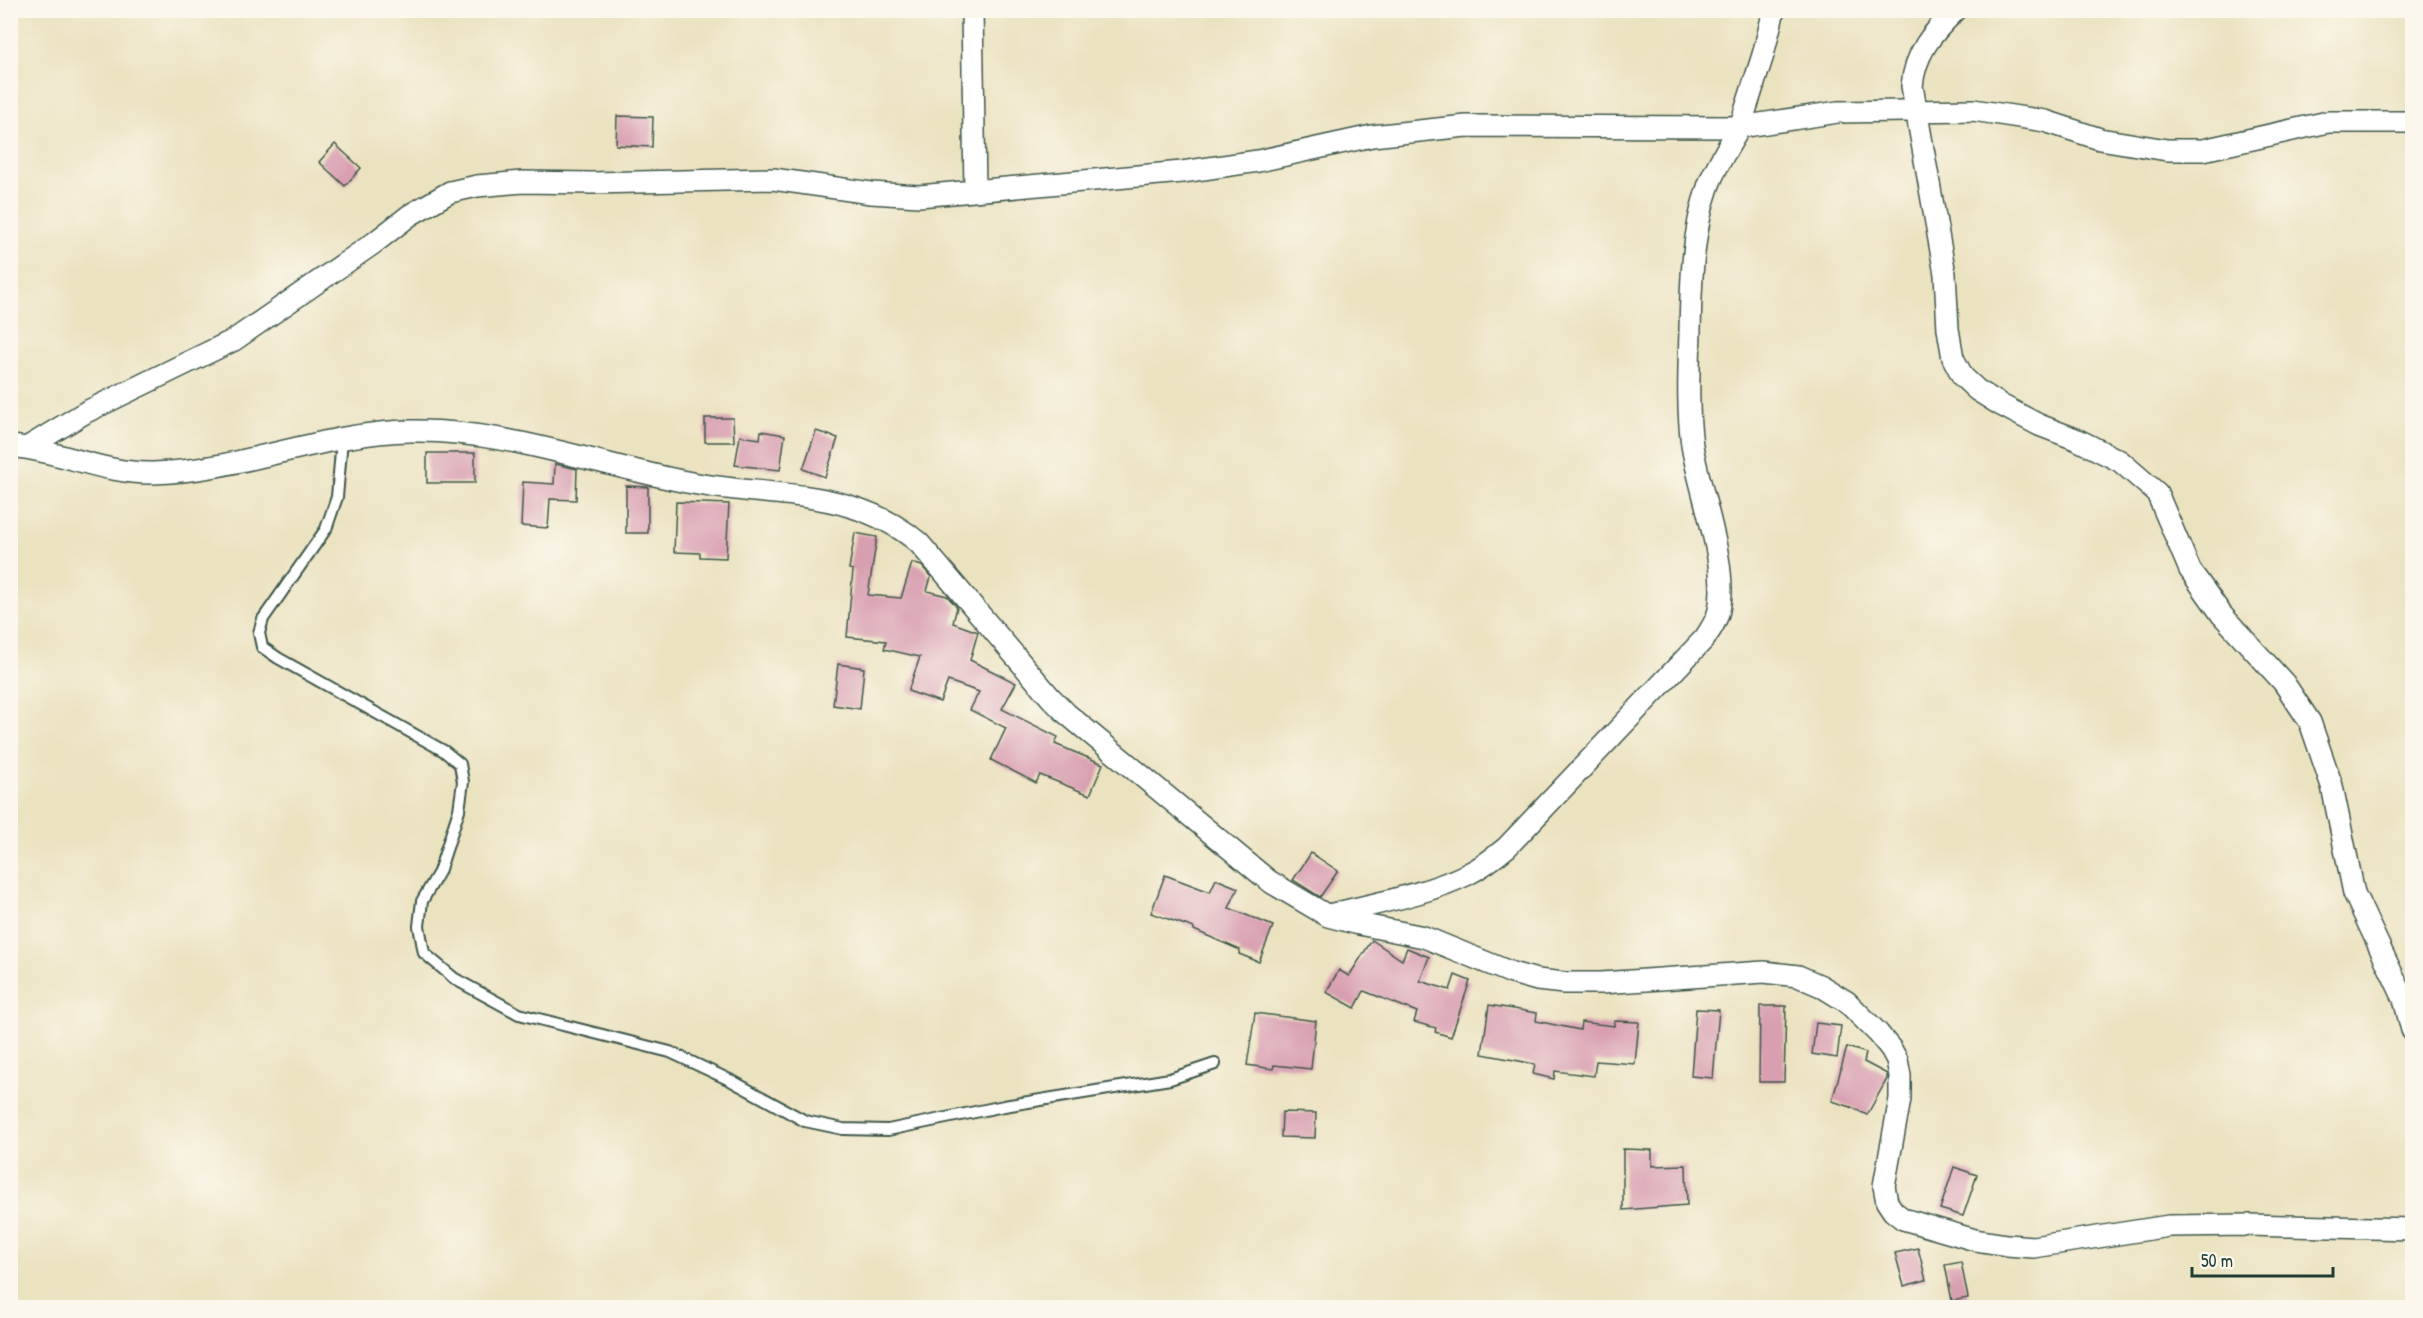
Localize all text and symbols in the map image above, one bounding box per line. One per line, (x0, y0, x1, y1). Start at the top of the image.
scale bar (2192, 1240, 2333, 1278)
text: 50 m (2201, 1248, 2233, 1273)

